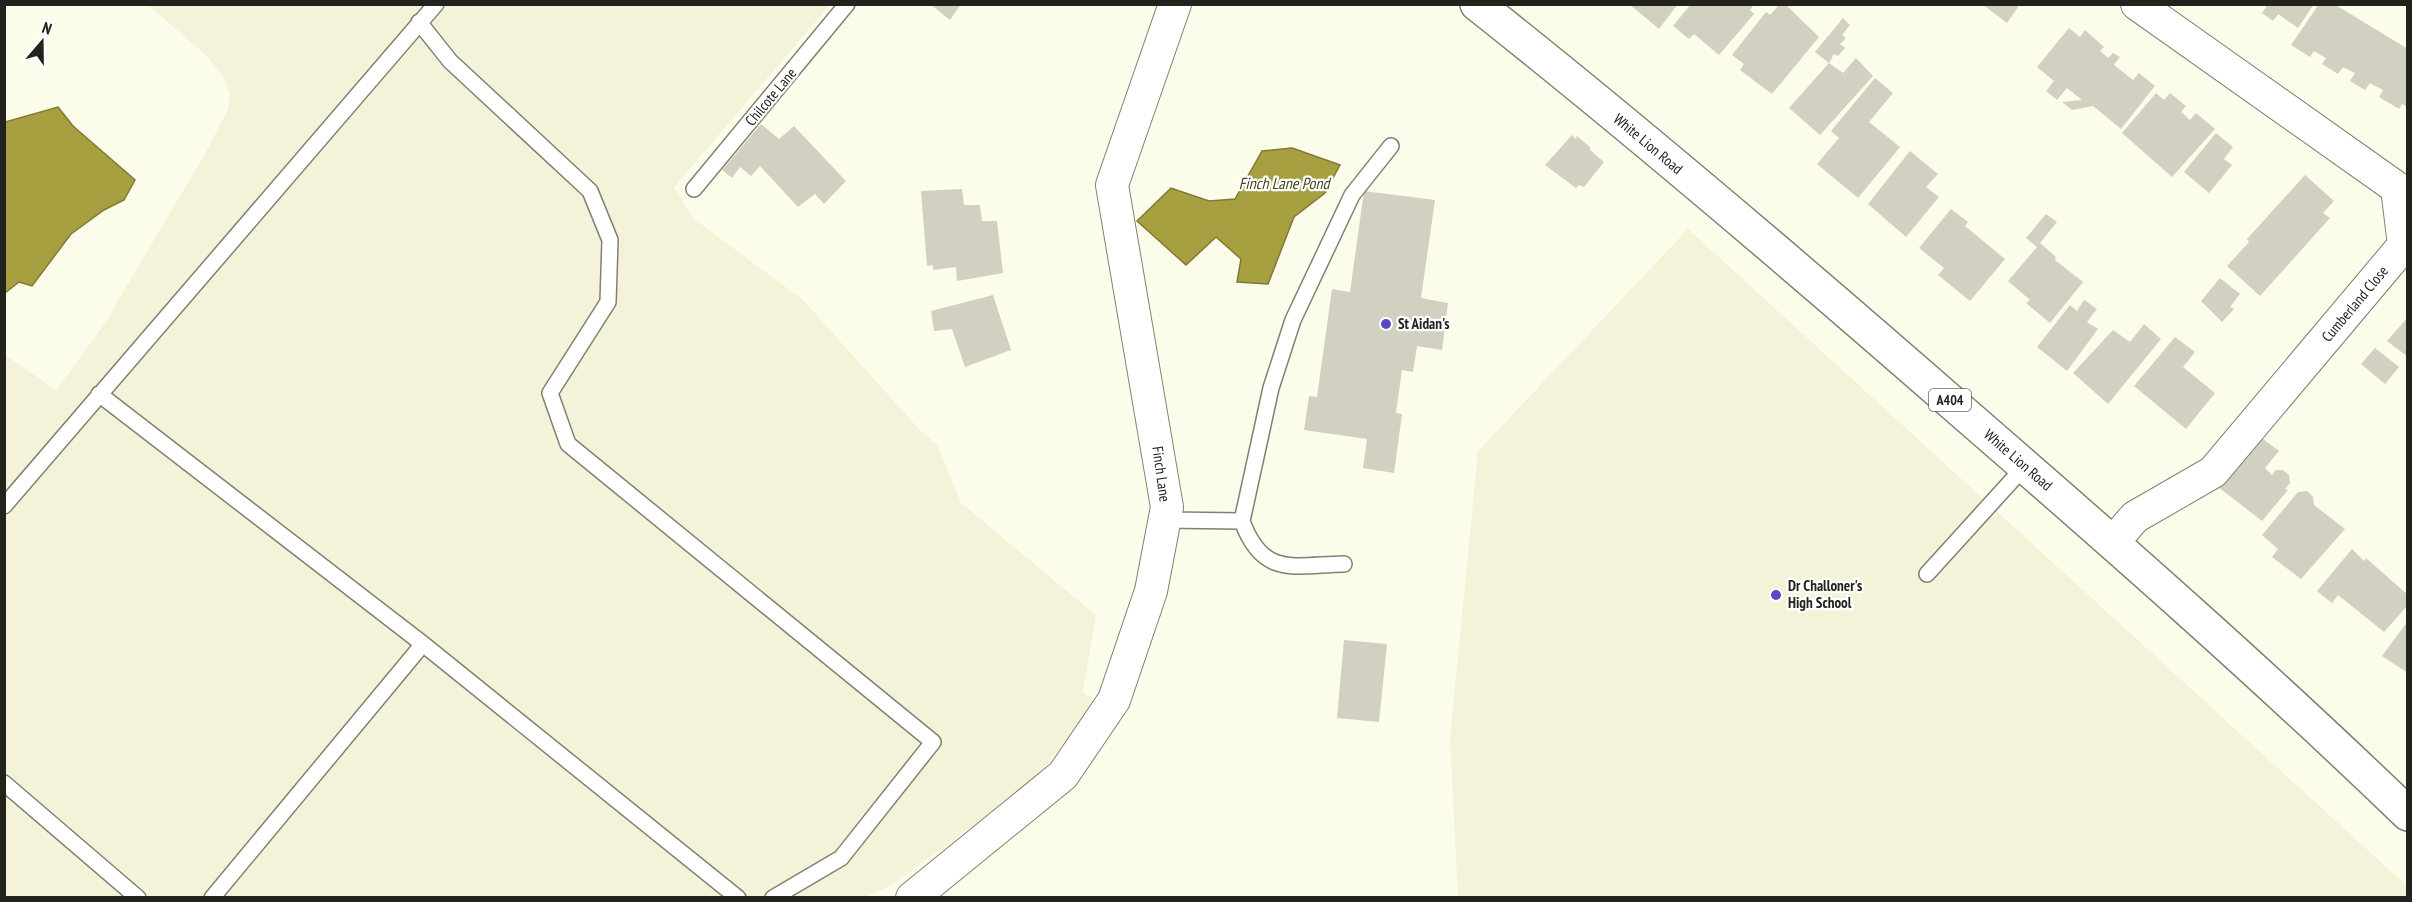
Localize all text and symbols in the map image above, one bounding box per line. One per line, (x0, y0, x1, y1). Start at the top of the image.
north arrow (12, 12, 72, 72)
text: N (40, 17, 55, 39)
street label: Chilcote Lane (741, 64, 800, 130)
street label: White Lion Road (1610, 109, 1687, 178)
water label: Finch Lane Pond (1239, 173, 1331, 193)
street label: Cumberland Close (2317, 262, 2392, 346)
place label: St Aidan's (1398, 314, 1450, 333)
marker: St Aidan's (1379, 317, 1393, 331)
road number: A404 (1929, 389, 1971, 411)
street label: White Lion Road (1980, 425, 2057, 495)
street label: Finch Lane (1148, 445, 1175, 503)
place label: Dr Challoner's High School (1788, 576, 1862, 612)
marker: Dr Challoner's High School (1769, 588, 1783, 602)

